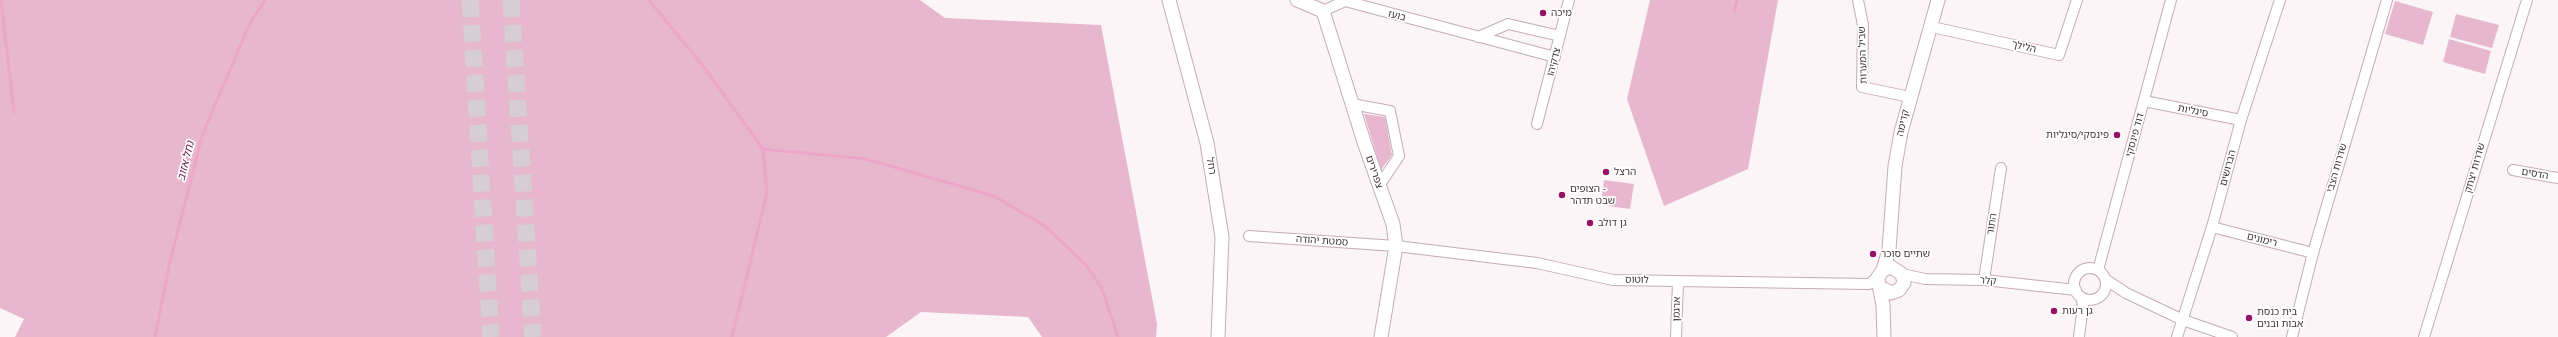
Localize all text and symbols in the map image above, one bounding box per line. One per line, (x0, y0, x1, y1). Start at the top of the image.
place label: מיכה (1551, 7, 1572, 19)
street label: בועז (1387, 8, 1407, 24)
marker: מיכה (1538, 8, 1548, 18)
street label: שביל המערות (1856, 26, 1870, 84)
street label: הלילך (2011, 38, 2037, 56)
street label: צדקיהו (1545, 46, 1563, 78)
street label: סיגליות (2177, 102, 2209, 120)
street label: קדימה (1894, 108, 1912, 138)
street label: דוד פינסקי (2123, 112, 2147, 158)
place label: פינסקי/סיגליות (2046, 129, 2109, 141)
marker: פינסקי/סיגליות (2112, 130, 2122, 140)
water label: נחל אזוב (175, 140, 197, 182)
street label: שדרות הצבי (2324, 142, 2350, 194)
street label: שדרות יצחק (2462, 142, 2488, 194)
street label: הברושים (2217, 149, 2239, 187)
street label: צפרירים (1363, 154, 1385, 190)
street label: רחל (1204, 157, 1218, 175)
place label: הרצל (1614, 166, 1636, 178)
street label: הדסים (2521, 166, 2549, 182)
marker: הרצל (1601, 167, 1611, 177)
place label: הצופים - שבט תדהר (1570, 183, 1615, 206)
marker: הצופים - שבט תדהר (1557, 190, 1567, 200)
street label: התור (1985, 213, 1999, 235)
place label: גן דולב (1598, 217, 1627, 229)
marker: גן דולב (1585, 218, 1595, 228)
street label: רימונים (2246, 230, 2278, 250)
street label: סמטת יהודה (1295, 233, 1349, 249)
place label: שתיים סוכר (1881, 248, 1930, 260)
marker: שתיים סוכר (1868, 249, 1878, 259)
street label: לוטוס (1625, 274, 1649, 286)
street label: קלר (1979, 274, 1997, 288)
street label: ארגמן (1671, 296, 1683, 322)
place label: גן רעות (2062, 305, 2093, 317)
marker: גן רעות (2049, 306, 2059, 316)
place label: בית כנסת אבות ובנים (2257, 306, 2303, 330)
marker: בית כנסת אבות ובנים (2244, 313, 2254, 323)

